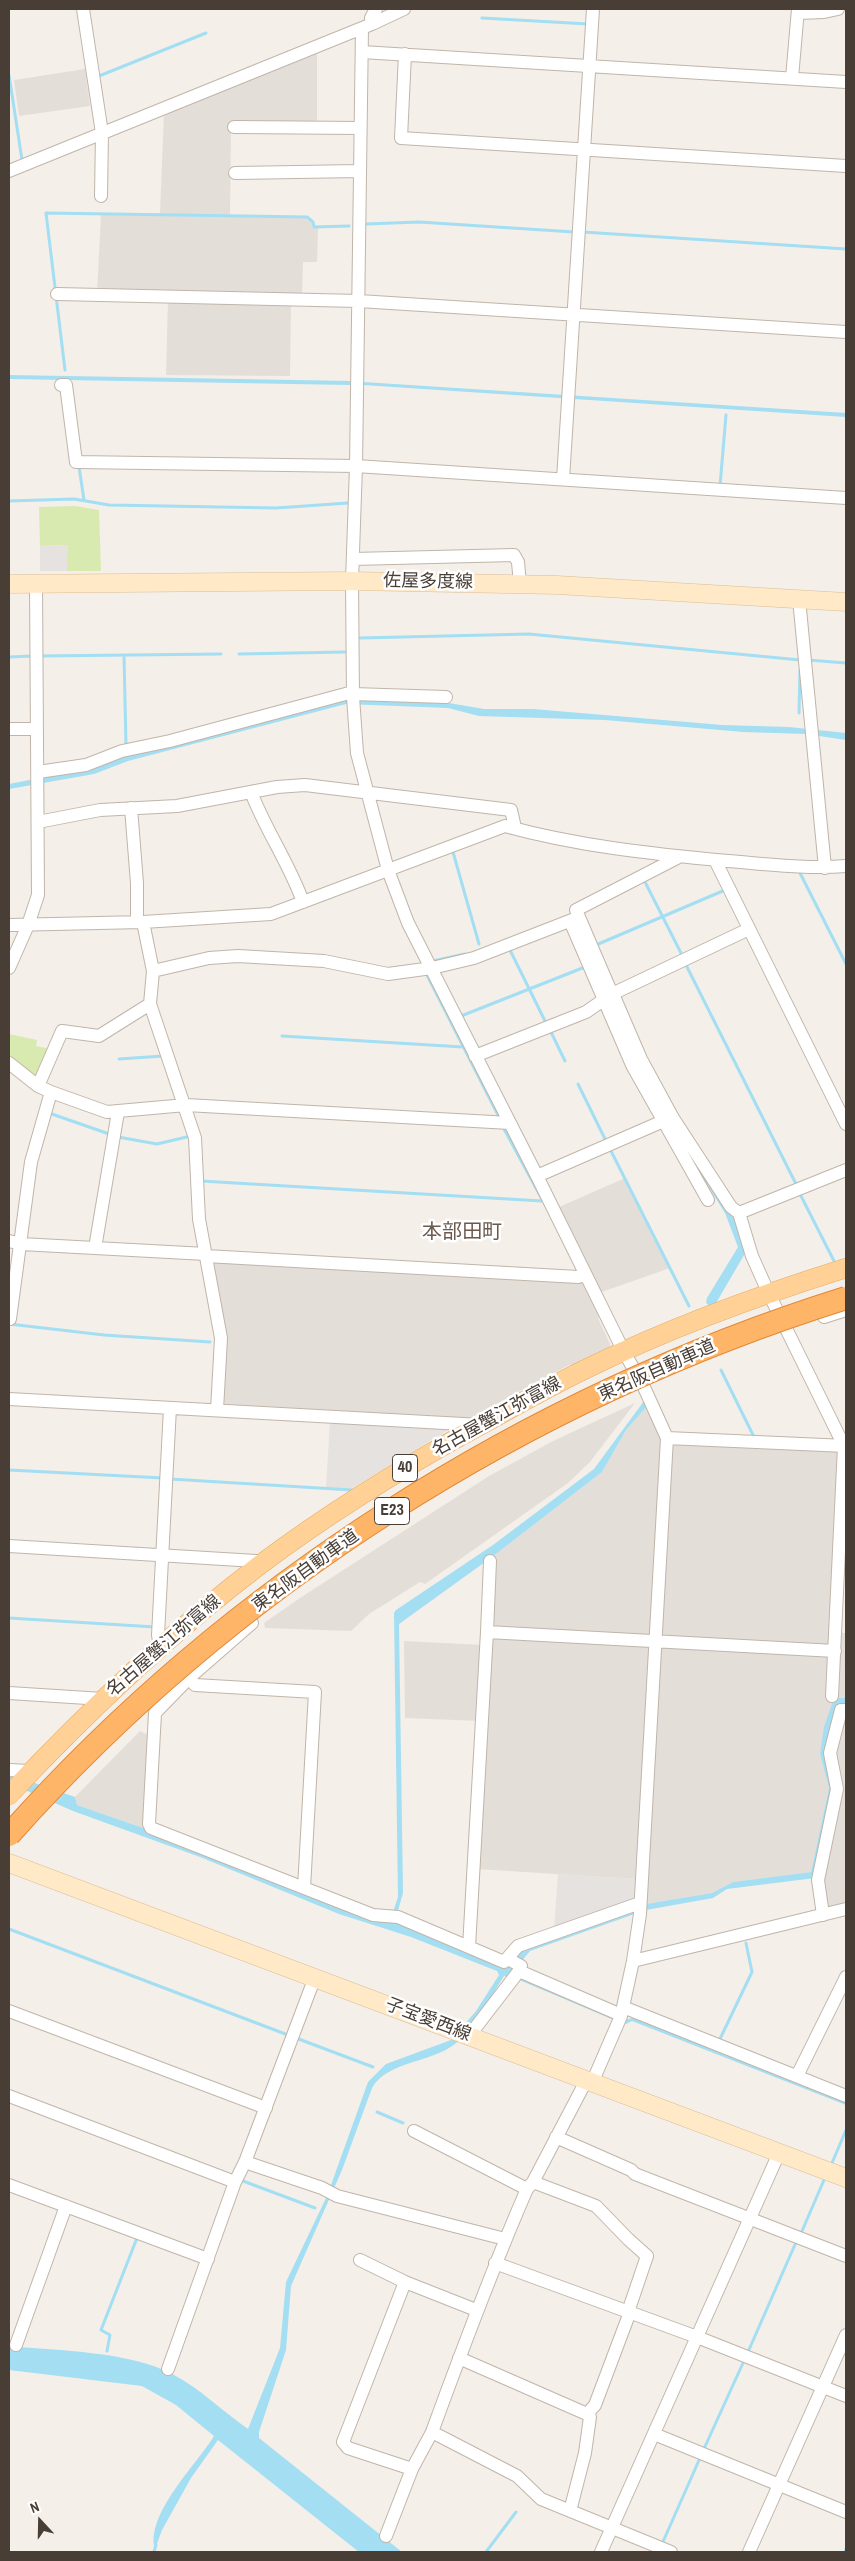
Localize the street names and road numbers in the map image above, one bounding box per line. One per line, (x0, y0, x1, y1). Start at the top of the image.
street label: 佐屋多度線 (383, 570, 473, 594)
street label: 東名阪自動車道 (595, 1336, 719, 1406)
street label: 名古屋蟹江弥富線 (429, 1373, 565, 1461)
road number: 40 (392, 1455, 418, 1482)
road number: E23 (374, 1498, 410, 1524)
street label: 東名阪自動車道 (249, 1525, 363, 1617)
street label: 名古屋蟹江弥富線 (103, 1591, 225, 1701)
street label: 子宝愛西線 (382, 1994, 474, 2046)

